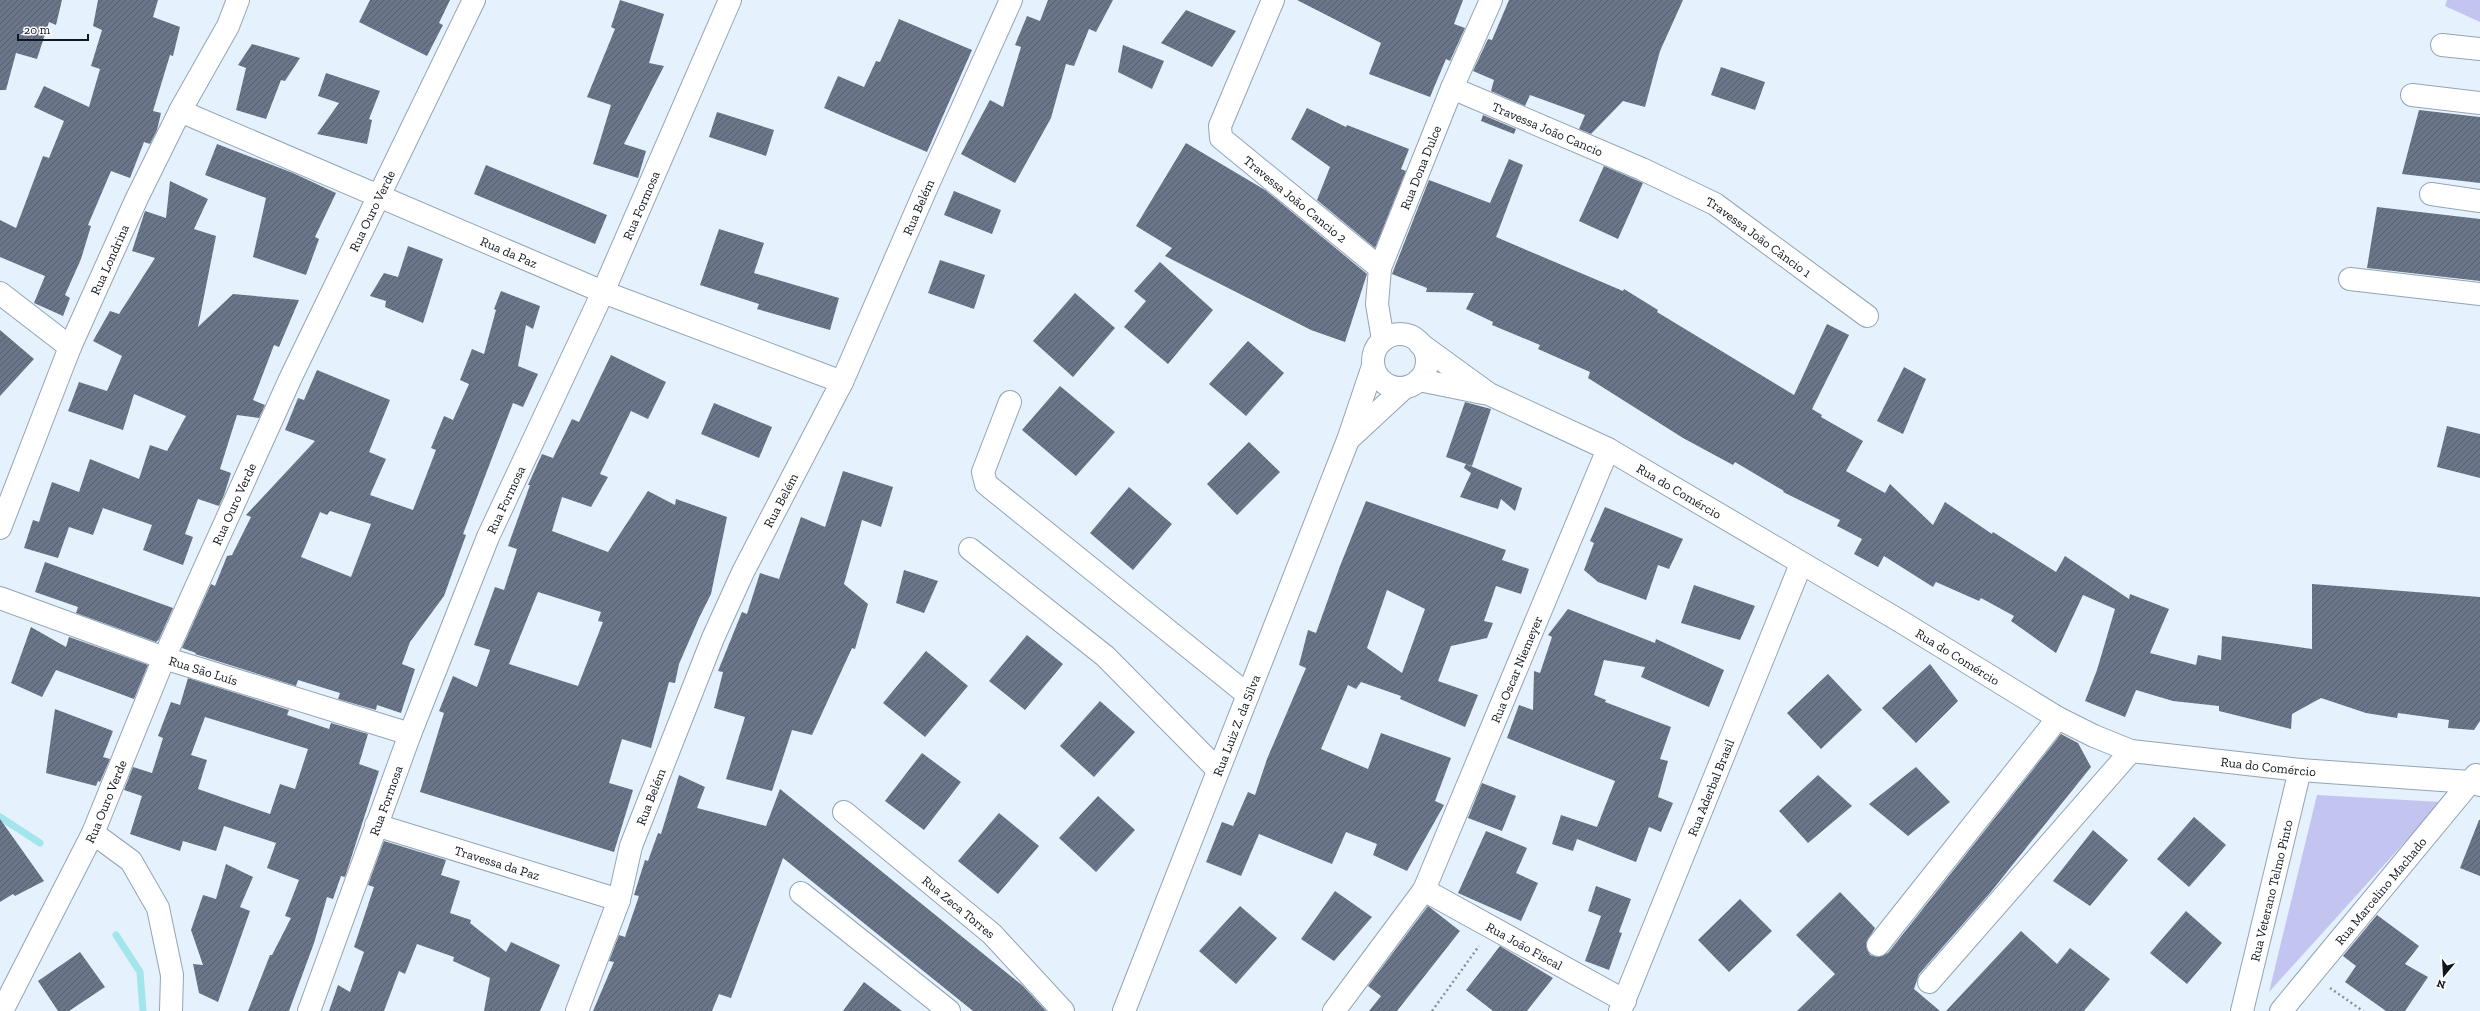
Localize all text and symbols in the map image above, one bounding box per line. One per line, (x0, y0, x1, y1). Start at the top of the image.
scale bar (18, 16, 88, 42)
text: 20 m (24, 23, 51, 37)
street label: Travessa João Cancio (1490, 99, 1606, 159)
street label: Rua Dona Dulce (1397, 123, 1444, 212)
street label: Travessa João Cancio 2 (1241, 152, 1350, 246)
street label: Rua Ouro Verde (346, 168, 398, 254)
street label: Rua Formosa (619, 168, 663, 242)
street label: Rua Belém (899, 176, 937, 237)
street label: Travessa João Câncio 1 (1704, 193, 1814, 280)
street label: Rua Londrina (87, 221, 132, 297)
street label: Rua da Paz (478, 233, 540, 271)
street label: Rua Ouro Verde (209, 460, 259, 547)
street label: Rua do Comércio (1634, 460, 1725, 522)
street label: Rua Formosa (483, 462, 528, 536)
street label: Rua Belém (760, 470, 801, 530)
street label: Rua Oscar Niemeyer (1487, 613, 1545, 725)
street label: Rua do Comércio (1913, 625, 2003, 688)
street label: Rua São Luís (167, 653, 240, 688)
street label: Rua Luiz Z. da Silva (1209, 672, 1263, 778)
street label: Rua Aderbal Brasil (1684, 736, 1737, 838)
street label: Rua do Comércio (2220, 754, 2317, 779)
street label: Rua Ouro Verde (82, 758, 129, 845)
street label: Rua Formosa (366, 763, 406, 838)
street label: Rua Belém (633, 766, 669, 827)
street label: Rua Veterano Telmo Pinto (2247, 818, 2295, 963)
street label: Rua Marcelino Machado (2332, 834, 2429, 948)
street label: Travessa da Paz (453, 842, 542, 883)
street label: Rua Zeca Torres (920, 872, 999, 941)
street label: Rua João Fiscal (1484, 919, 1566, 973)
north arrow (2424, 955, 2464, 995)
text: N (2434, 976, 2447, 992)

